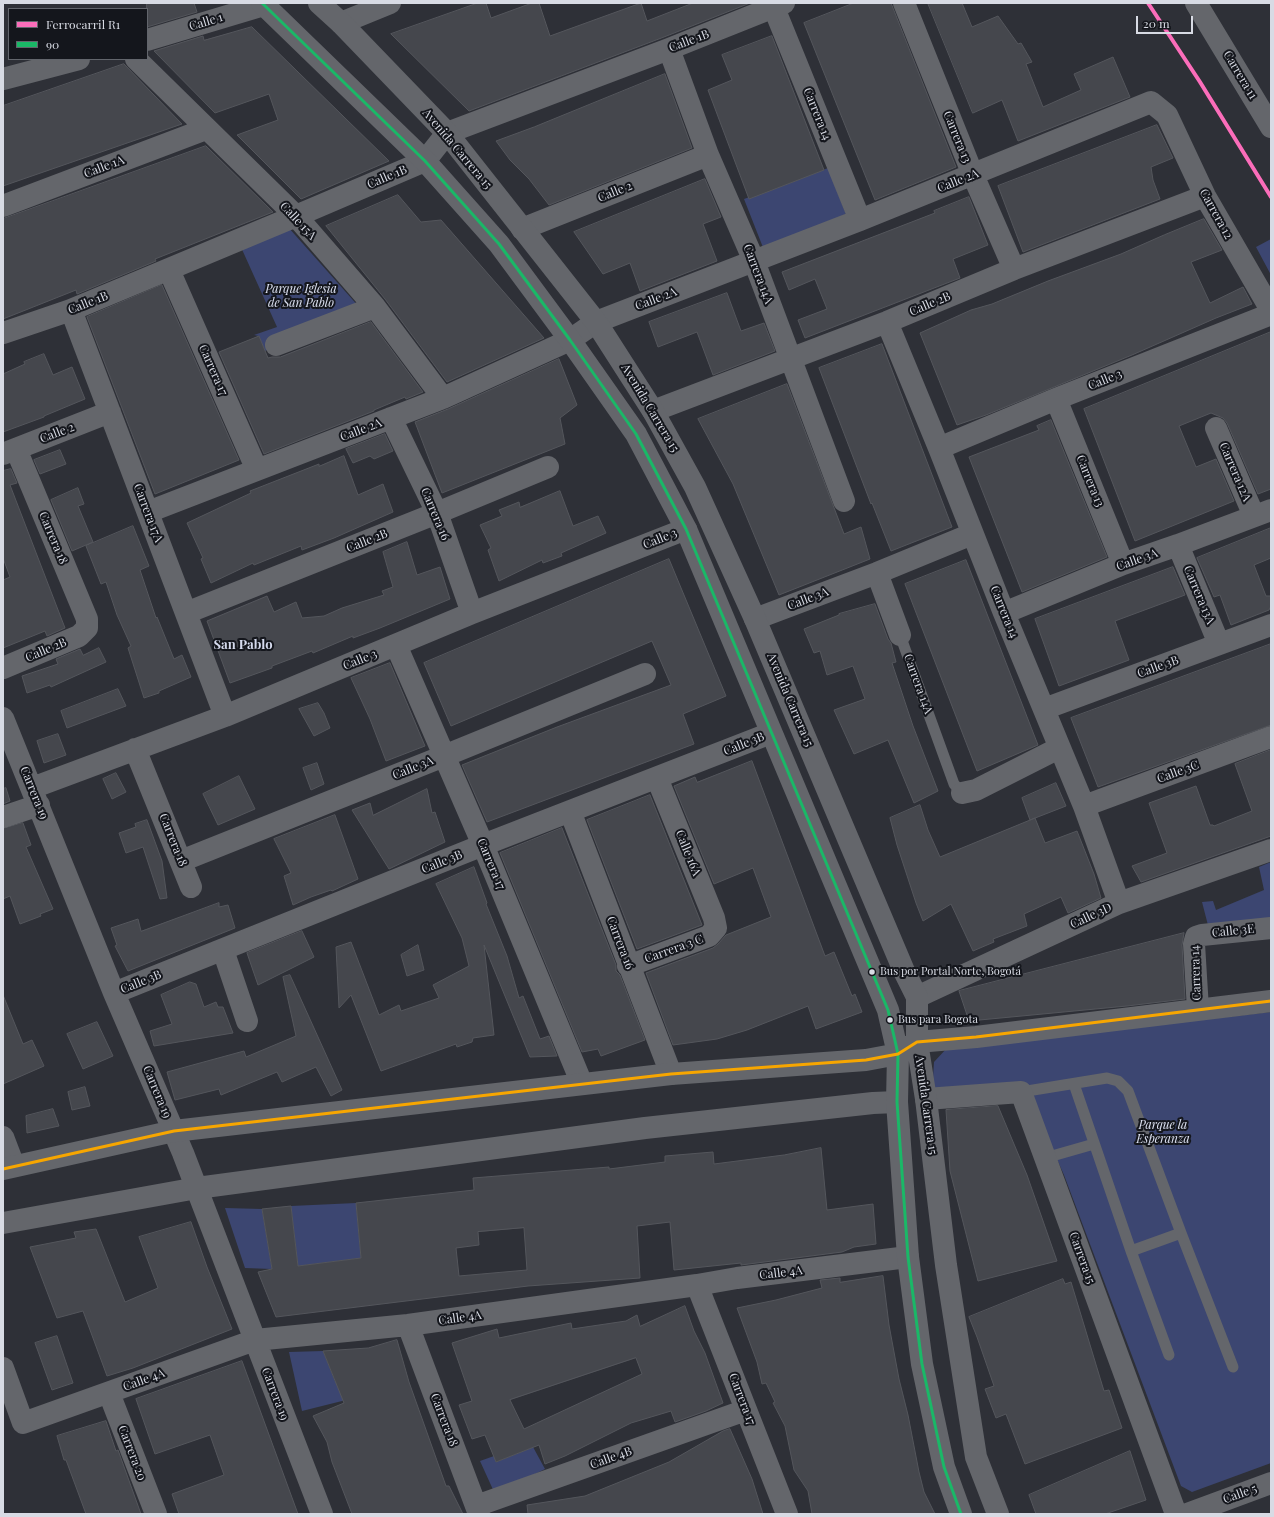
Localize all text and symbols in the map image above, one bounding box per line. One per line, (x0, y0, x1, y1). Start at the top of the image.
legend (8, 8, 148, 60)
scale bar (1138, 8, 1195, 34)
street label: Calle 1 (187, 10, 225, 34)
text: 20 m (1143, 15, 1170, 31)
text: Ferrocarril R1 (46, 16, 120, 32)
street label: Calle 1B (667, 27, 711, 55)
text: 90 (46, 36, 59, 52)
street label: Carrera 11 (1220, 48, 1260, 102)
street label: Carrera 14 (800, 86, 834, 142)
street label: Avenida Carrera 15 (419, 106, 495, 192)
street label: Carrera 13 (940, 109, 974, 165)
street label: Calle 1A (82, 153, 126, 181)
street label: Calle 1B (365, 162, 409, 192)
street label: Calle 2A (935, 166, 981, 196)
street label: Calle 2 (596, 179, 634, 205)
street label: Carrera 12 (1196, 186, 1236, 242)
street label: Calle 15A (277, 199, 319, 243)
street label: Carrera 14A (740, 242, 776, 306)
park label: Parque Iglesia de San Pablo (265, 282, 337, 310)
street label: Calle 2A (633, 285, 679, 313)
street label: Calle 1B (66, 288, 110, 318)
street label: Calle 2B (907, 289, 953, 319)
street label: Carrera 17 (195, 342, 231, 398)
street label: Avenida Carrera 15 (618, 361, 682, 455)
street label: Calle 3 (1086, 367, 1124, 393)
street label: Calle 2A (338, 416, 384, 444)
street label: Calle 2 (38, 420, 76, 446)
street label: Carrera 12A (1216, 440, 1254, 504)
street label: Carrera 13 (1073, 453, 1107, 509)
street label: Carrera 17A (130, 482, 166, 544)
street label: Carrera 16 (417, 486, 453, 542)
street label: Carrera 18 (35, 510, 71, 566)
street label: Calle 2B (344, 526, 390, 556)
street label: Calle 3 (641, 526, 679, 552)
street label: Calle 3A (1114, 546, 1160, 574)
street label: Carrera 13A (1180, 564, 1218, 626)
street label: Carrera 14 (987, 584, 1021, 640)
street label: Calle 3A (785, 585, 831, 613)
street label: Calle 2B (23, 635, 69, 665)
district label: San Pablo (214, 637, 272, 653)
street label: Calle 3 (341, 647, 379, 673)
street label: Avenida Carrera 15 (764, 651, 816, 749)
street label: Carrera 14A (900, 652, 936, 716)
street label: Calle 3B (1135, 653, 1181, 681)
street label: Calle 3B (721, 729, 767, 759)
street label: Calle 3A (390, 753, 436, 783)
street label: Calle 3C (1155, 758, 1201, 786)
street label: Carrera 19 (17, 765, 51, 821)
street label: Carrera 18 (156, 811, 190, 869)
street label: Calle 16A (672, 828, 704, 878)
street label: Carrera 17 (474, 836, 508, 892)
street label: Calle 3B (419, 847, 465, 877)
street label: Calle 3D (1068, 900, 1114, 932)
street label: Carrera 16 (603, 914, 637, 972)
street label: Calle 3E (1211, 922, 1255, 940)
street label: Carrera 3 C (643, 932, 705, 966)
street label: Carrera 14 (1188, 945, 1204, 1001)
place label: Bus por Portal Norte, Bogotá (880, 965, 1021, 979)
street label: Calle 3B (118, 967, 164, 997)
marker: Bus por Portal Norte, Bogotá (867, 967, 877, 977)
place label: Bus para Bogota (898, 1013, 978, 1027)
marker: Bus para Bogota (885, 1015, 895, 1025)
street label: Avenida Carrera 15 (912, 1054, 940, 1156)
street label: Carrera 19 (140, 1064, 174, 1120)
park label: Parque la Esperanza (1136, 1118, 1190, 1146)
street label: Carrera 15 (1066, 1230, 1098, 1286)
street label: Calle 4A (759, 1263, 803, 1283)
street label: Calle 4A (437, 1308, 483, 1328)
street label: Carrera 19 (258, 1365, 292, 1423)
street label: Calle 4A (121, 1366, 167, 1394)
street label: Carrera 17 (726, 1371, 758, 1427)
street label: Carrera 18 (427, 1391, 461, 1449)
street label: Carrera 20 (115, 1423, 149, 1483)
street label: Calle 4B (588, 1444, 634, 1472)
street label: Calle 5 (1221, 1481, 1259, 1507)

